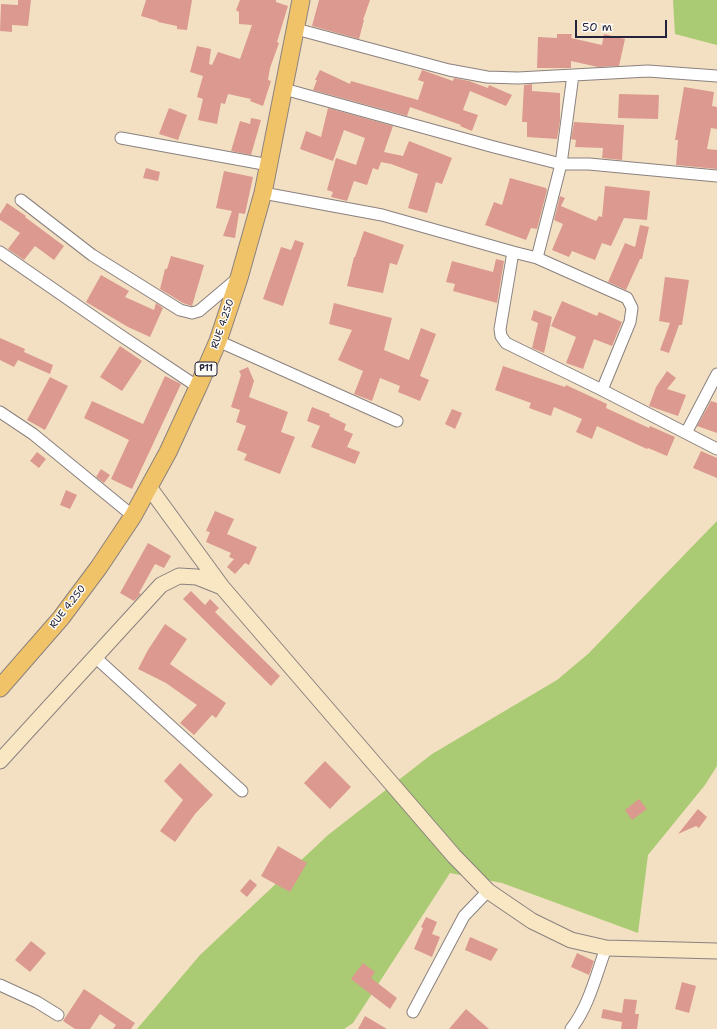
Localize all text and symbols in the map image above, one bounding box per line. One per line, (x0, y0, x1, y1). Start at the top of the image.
scale bar (577, 12, 669, 38)
text: 50 m (582, 19, 612, 35)
street label: RUE 4.250 (209, 298, 237, 350)
road number: P11 (195, 362, 217, 376)
street label: RUE 4.250 (47, 583, 89, 631)

